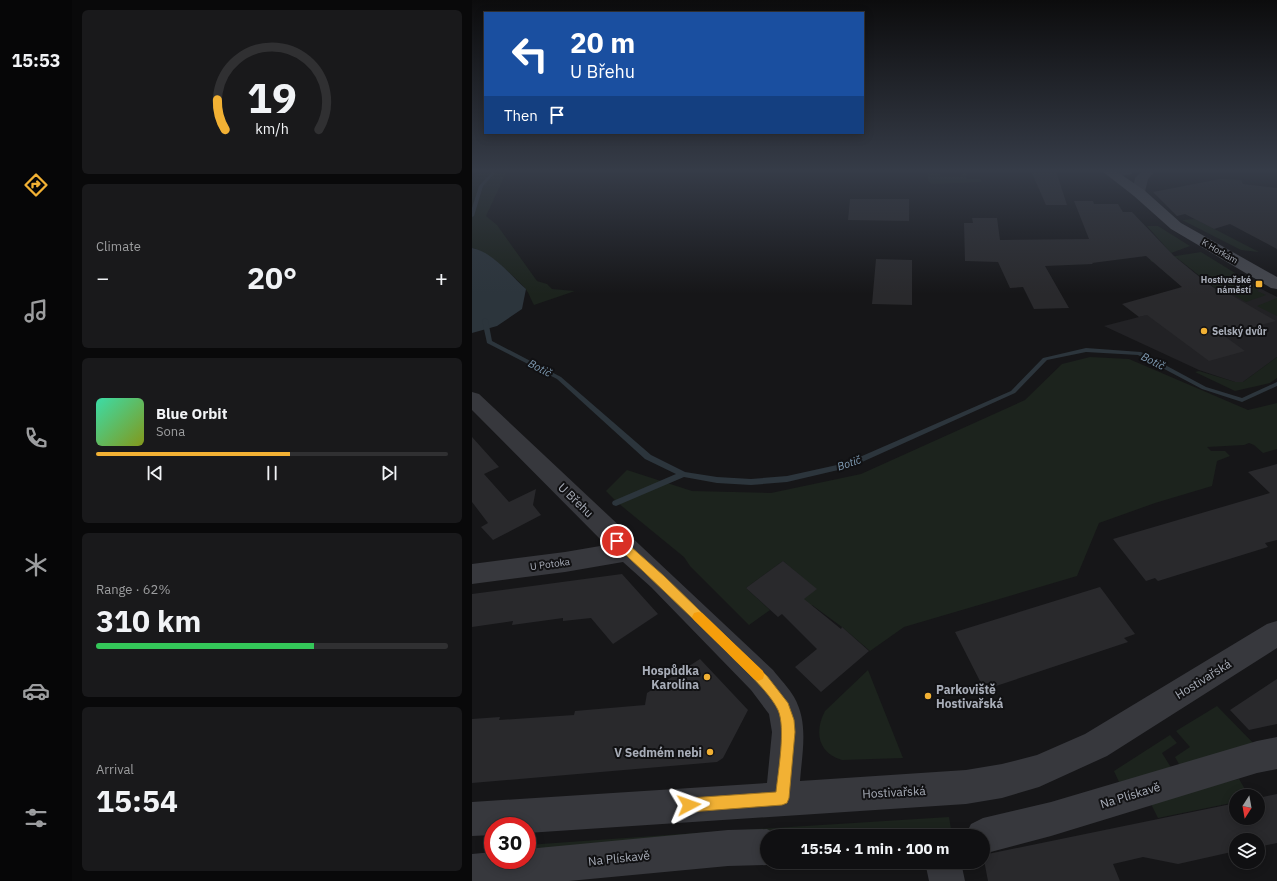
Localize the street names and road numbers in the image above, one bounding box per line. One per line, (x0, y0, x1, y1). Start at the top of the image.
street label: K Horkám (1200, 236, 1240, 266)
street label: U Břehu (555, 480, 597, 520)
street label: U Potoka (529, 555, 571, 573)
street label: Hostivařská (1172, 656, 1234, 702)
street label: Na Plískavě (1098, 779, 1162, 811)
street label: Hostivařská (862, 783, 927, 801)
street label: Na Plískavě (587, 847, 651, 869)

